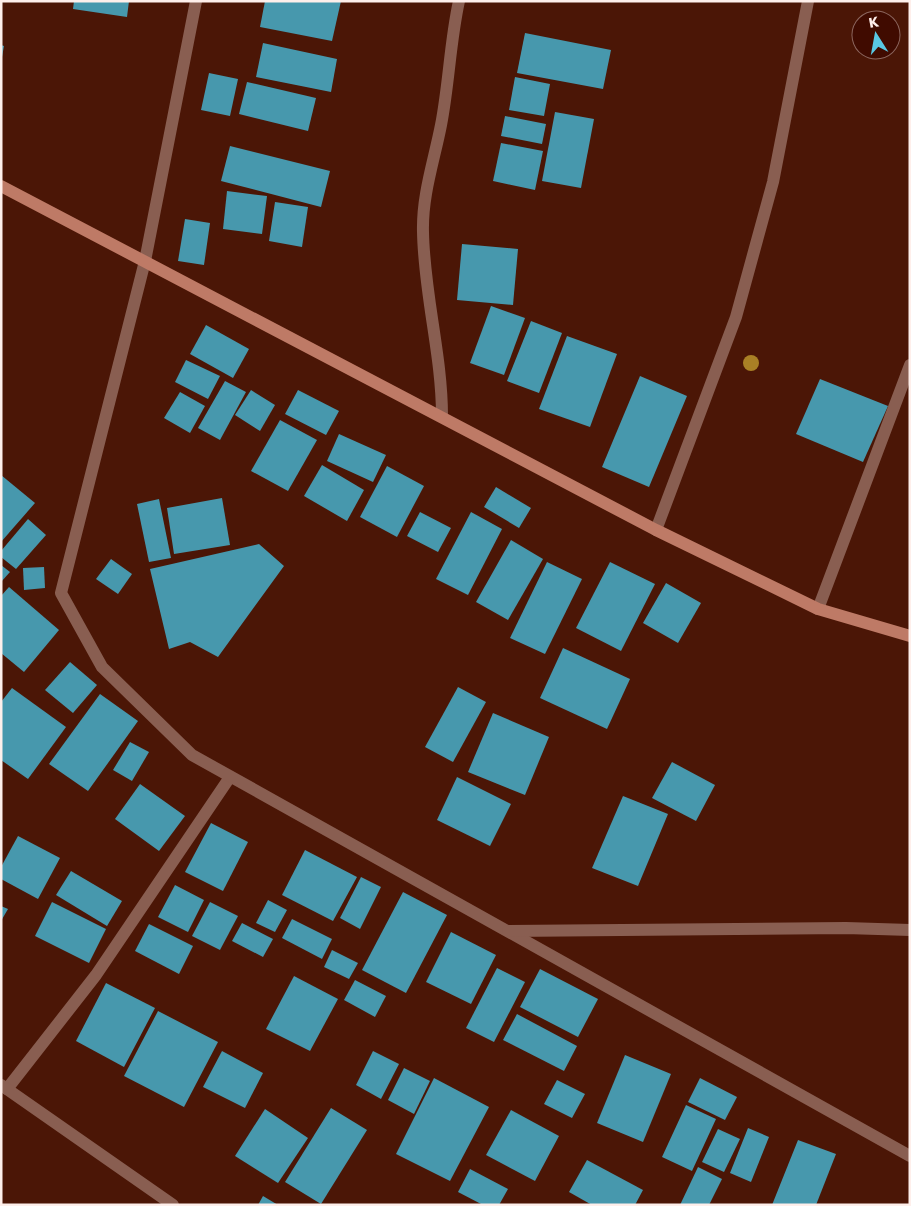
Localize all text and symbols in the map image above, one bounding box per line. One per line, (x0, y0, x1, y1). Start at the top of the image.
north arrow (851, 10, 901, 60)
text: K (867, 11, 880, 33)

